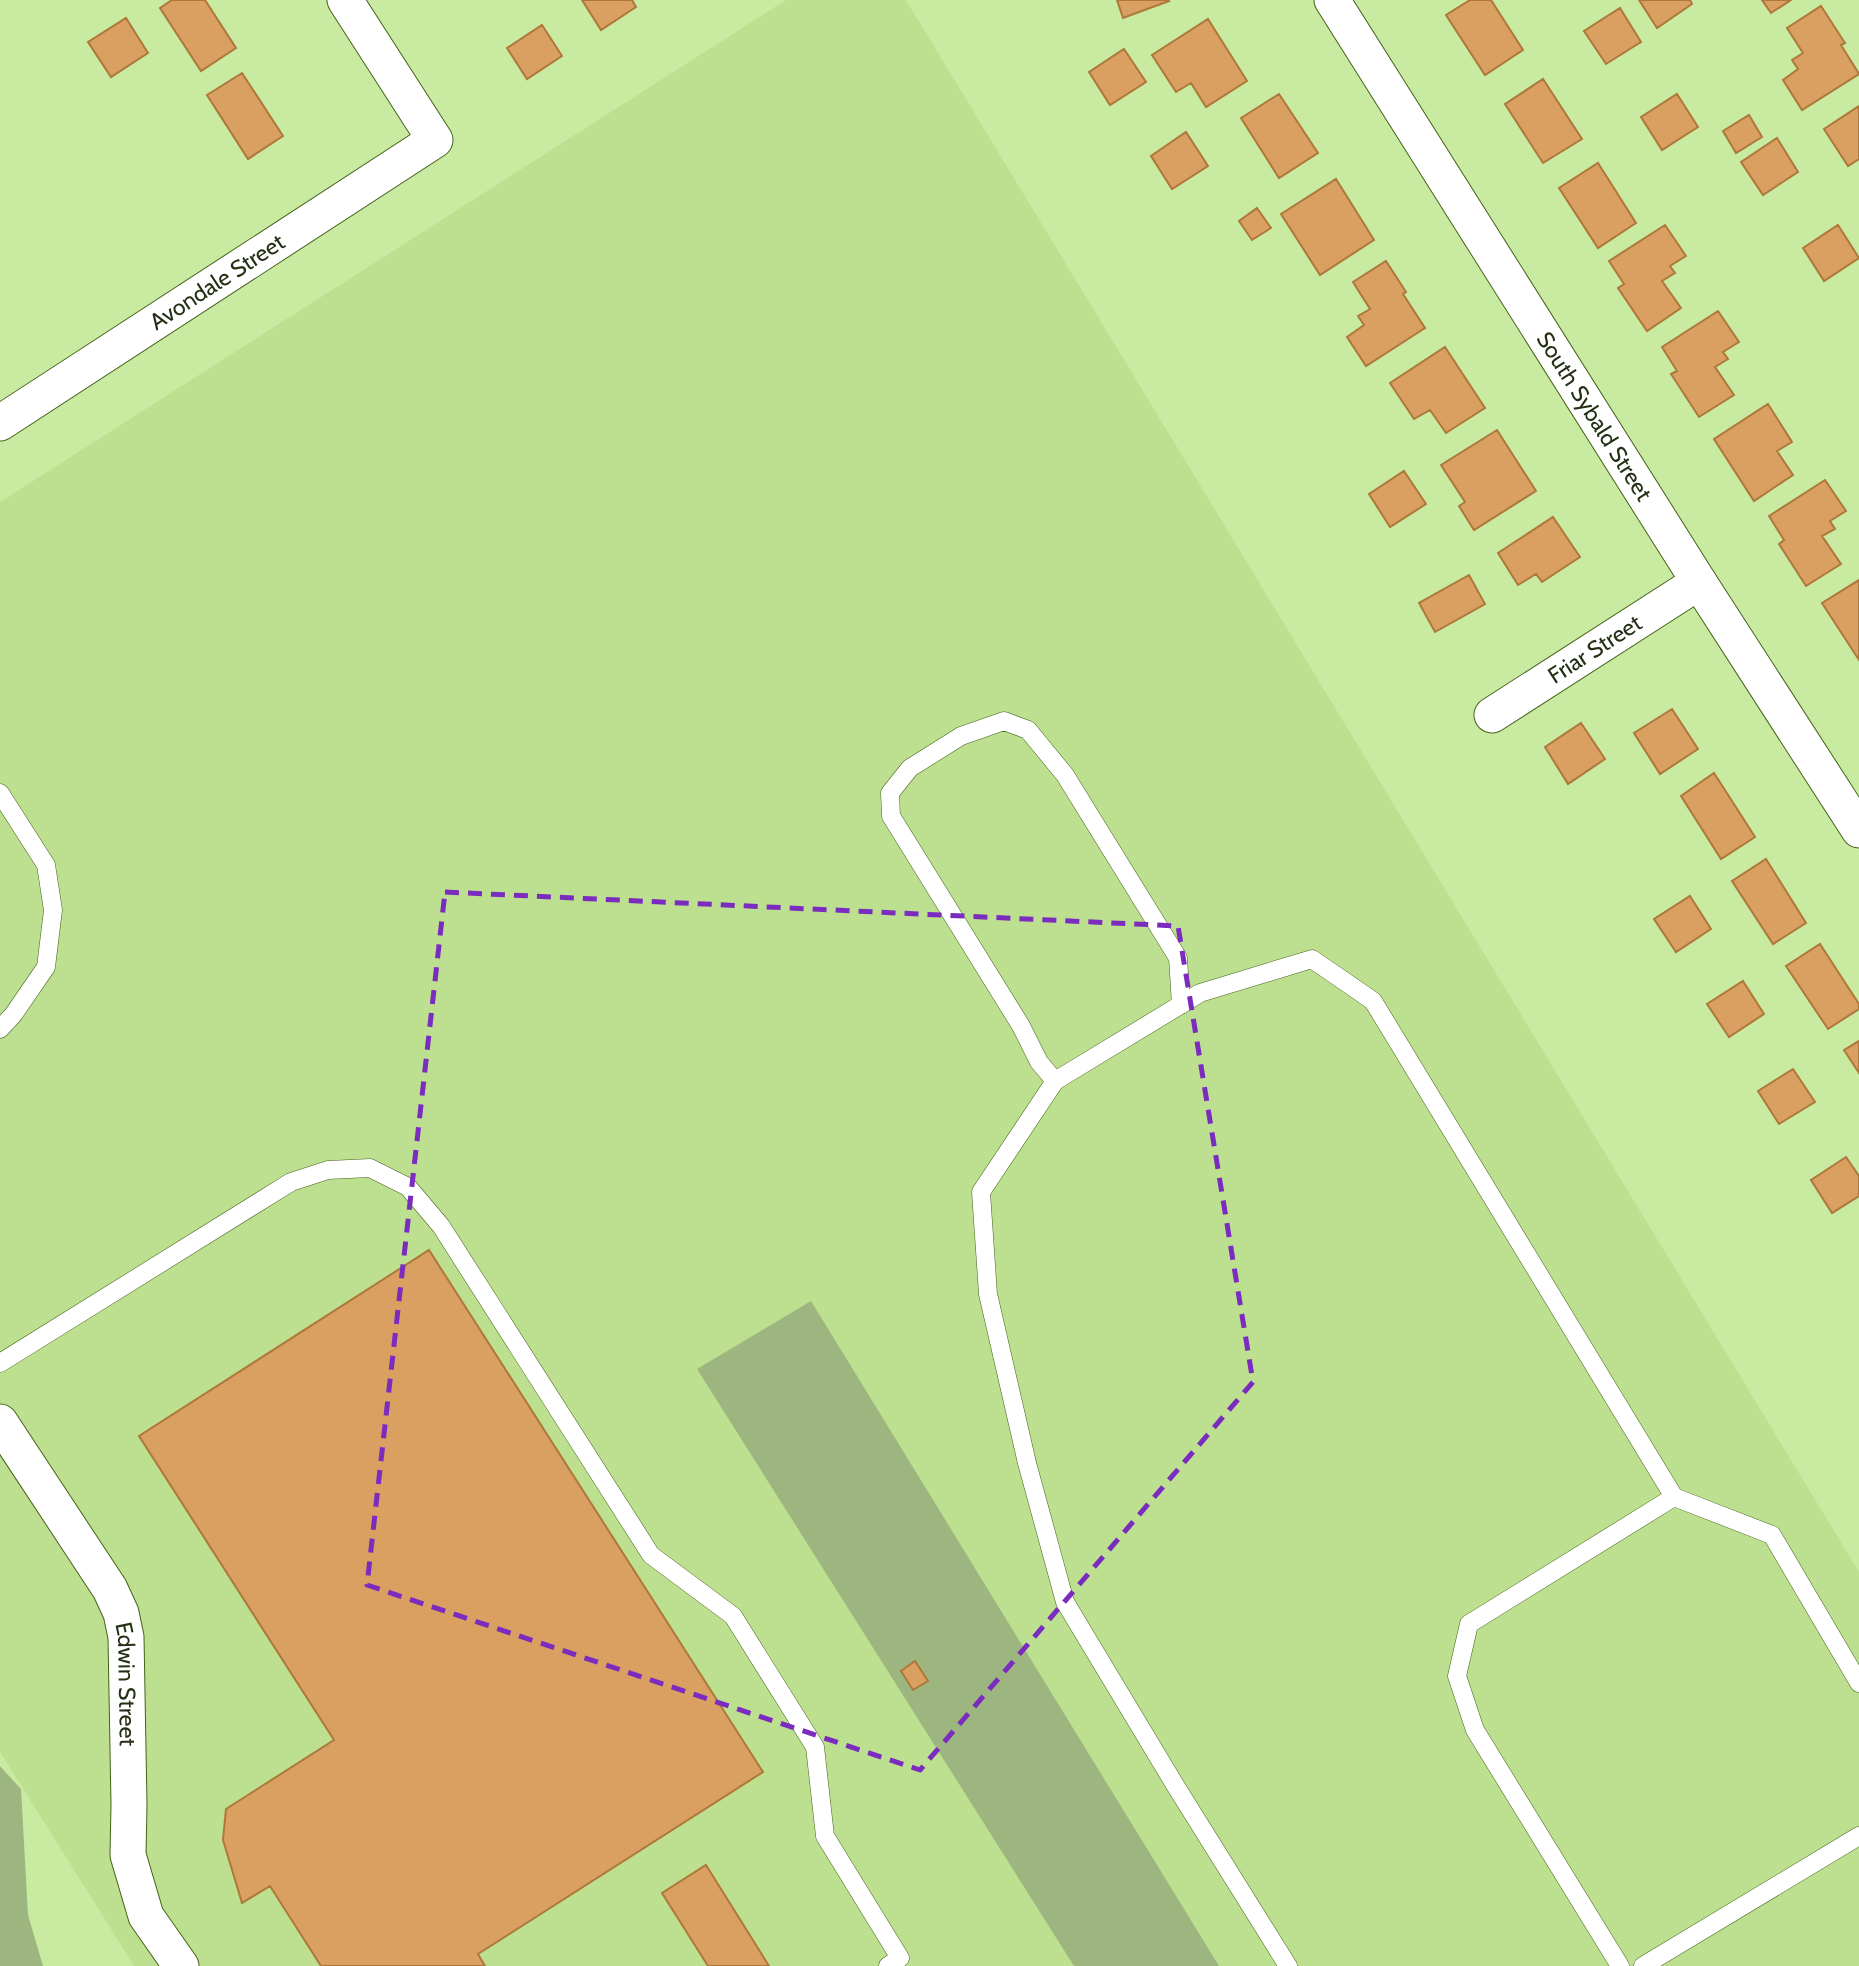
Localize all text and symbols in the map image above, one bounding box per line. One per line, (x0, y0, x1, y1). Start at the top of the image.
street label: Avondale Street (144, 228, 290, 336)
street label: South Sybald Street (1531, 326, 1658, 506)
street label: Friar Street (1543, 609, 1647, 689)
street label: Edwin Street (109, 1620, 142, 1747)

